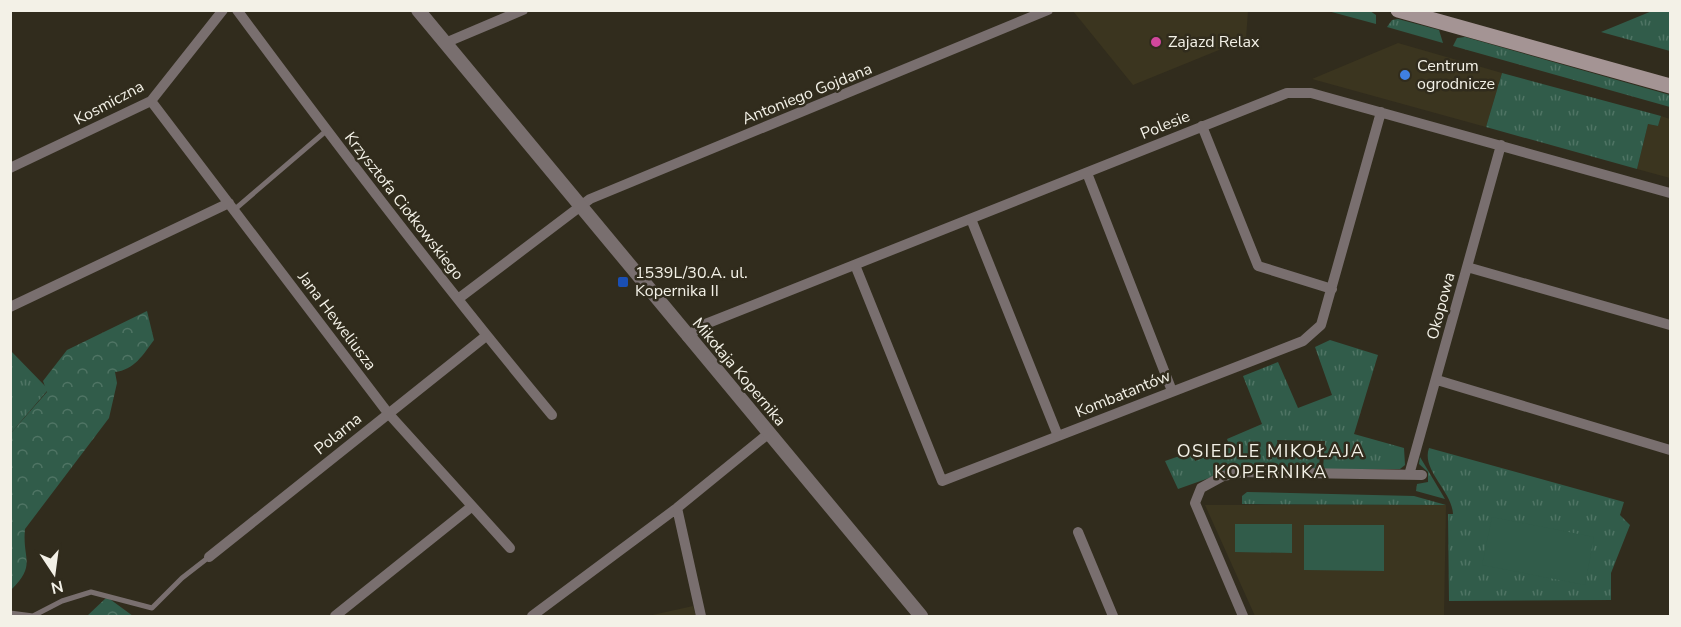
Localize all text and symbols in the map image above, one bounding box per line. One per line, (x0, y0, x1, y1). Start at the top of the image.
place label: Zajazd Relax (1168, 31, 1260, 53)
marker: Zajazd Relax (1149, 35, 1163, 49)
place label: Centrum ogrodnicze (1417, 55, 1495, 95)
street label: Antoniego Gojdana (739, 58, 875, 130)
marker: Centrum ogrodnicze (1398, 68, 1412, 82)
street label: Kosmiczna (70, 75, 148, 131)
street label: Polesie (1137, 105, 1193, 145)
street label: Krzysztofa Ciołkowskiego (339, 127, 469, 285)
place label: 1539L/30.A. ul. Kopernika II (635, 262, 748, 302)
street label: Jana Heweliusza (292, 266, 381, 375)
street label: Okopowa (1421, 270, 1461, 342)
marker: 1539L/30.A. ul. Kopernika II (616, 275, 630, 289)
street label: Mikołaja Kopernika (687, 313, 791, 431)
street label: Kombatantów (1072, 365, 1175, 423)
street label: Polarna (310, 408, 366, 460)
district label: OSIEDLE MIKOŁAJA KOPERNIKA (1177, 439, 1365, 484)
north arrow (24, 543, 84, 603)
text: N (49, 575, 65, 599)

